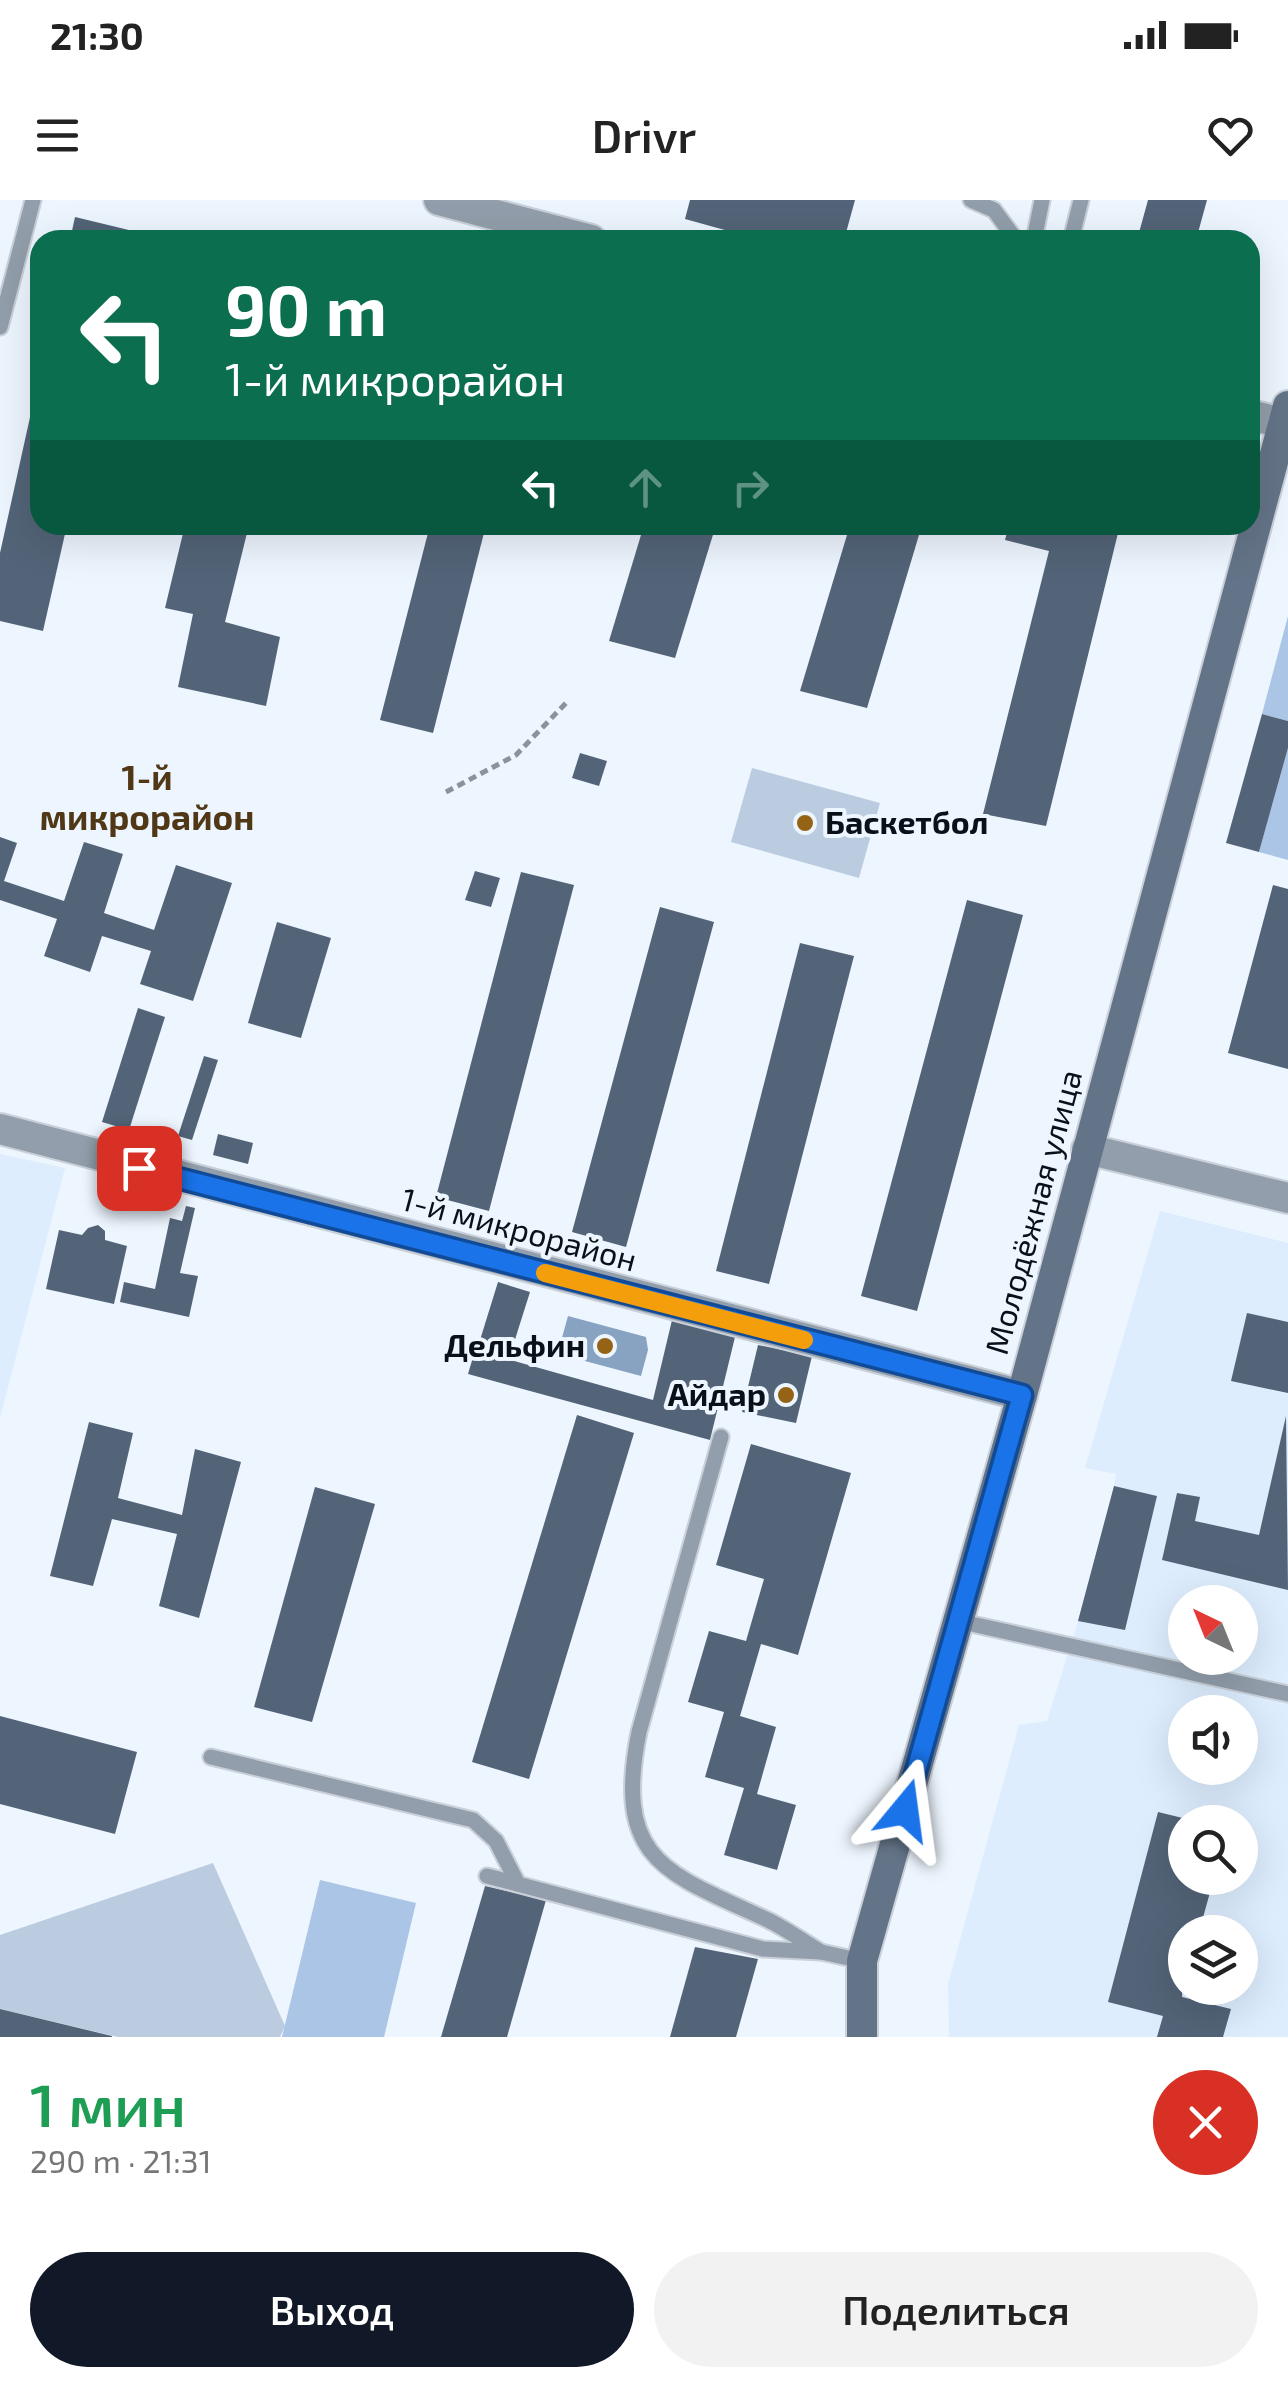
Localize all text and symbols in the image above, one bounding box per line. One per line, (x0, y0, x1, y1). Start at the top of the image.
text: 21:30 (50, 12, 144, 58)
icon: menu (30, 108, 85, 163)
text: Drivr (592, 108, 696, 162)
icon: heart (1203, 108, 1258, 163)
text: 90 m (225, 266, 387, 350)
icon: left (60, 270, 190, 400)
text: 1-й микрорайон (225, 351, 565, 405)
icon: left (513, 460, 568, 515)
icon: ahead (618, 460, 673, 515)
icon: right (723, 460, 778, 515)
district label: 1-й микрорайон (40, 755, 254, 837)
place label: Баскетбол (825, 802, 988, 840)
marker: Баскетбол (794, 812, 816, 834)
street label: Молодёжная улица (976, 1065, 1089, 1358)
pin (97, 1126, 182, 1211)
icon: arrive (112, 1141, 167, 1196)
street label: 1-й микрорайон (398, 1178, 641, 1278)
place label: Дельфин (444, 1325, 585, 1363)
marker: Дельфин (594, 1335, 616, 1357)
place label: Айдар (668, 1374, 766, 1412)
marker: Айдар (775, 1384, 797, 1406)
north arrow (1168, 1585, 1258, 1675)
map controls (1168, 1585, 1258, 2005)
button: sound (1168, 1695, 1258, 1785)
position arrow (853, 1758, 957, 1862)
button: search (1168, 1805, 1258, 1895)
button: layers (1168, 1915, 1258, 2005)
text: 1 мин (30, 2067, 186, 2139)
button: close (1153, 2070, 1258, 2175)
text: 290 m · 21:31 (30, 2141, 211, 2179)
button: Выход (30, 2252, 634, 2367)
button: Поделиться (654, 2252, 1258, 2367)

